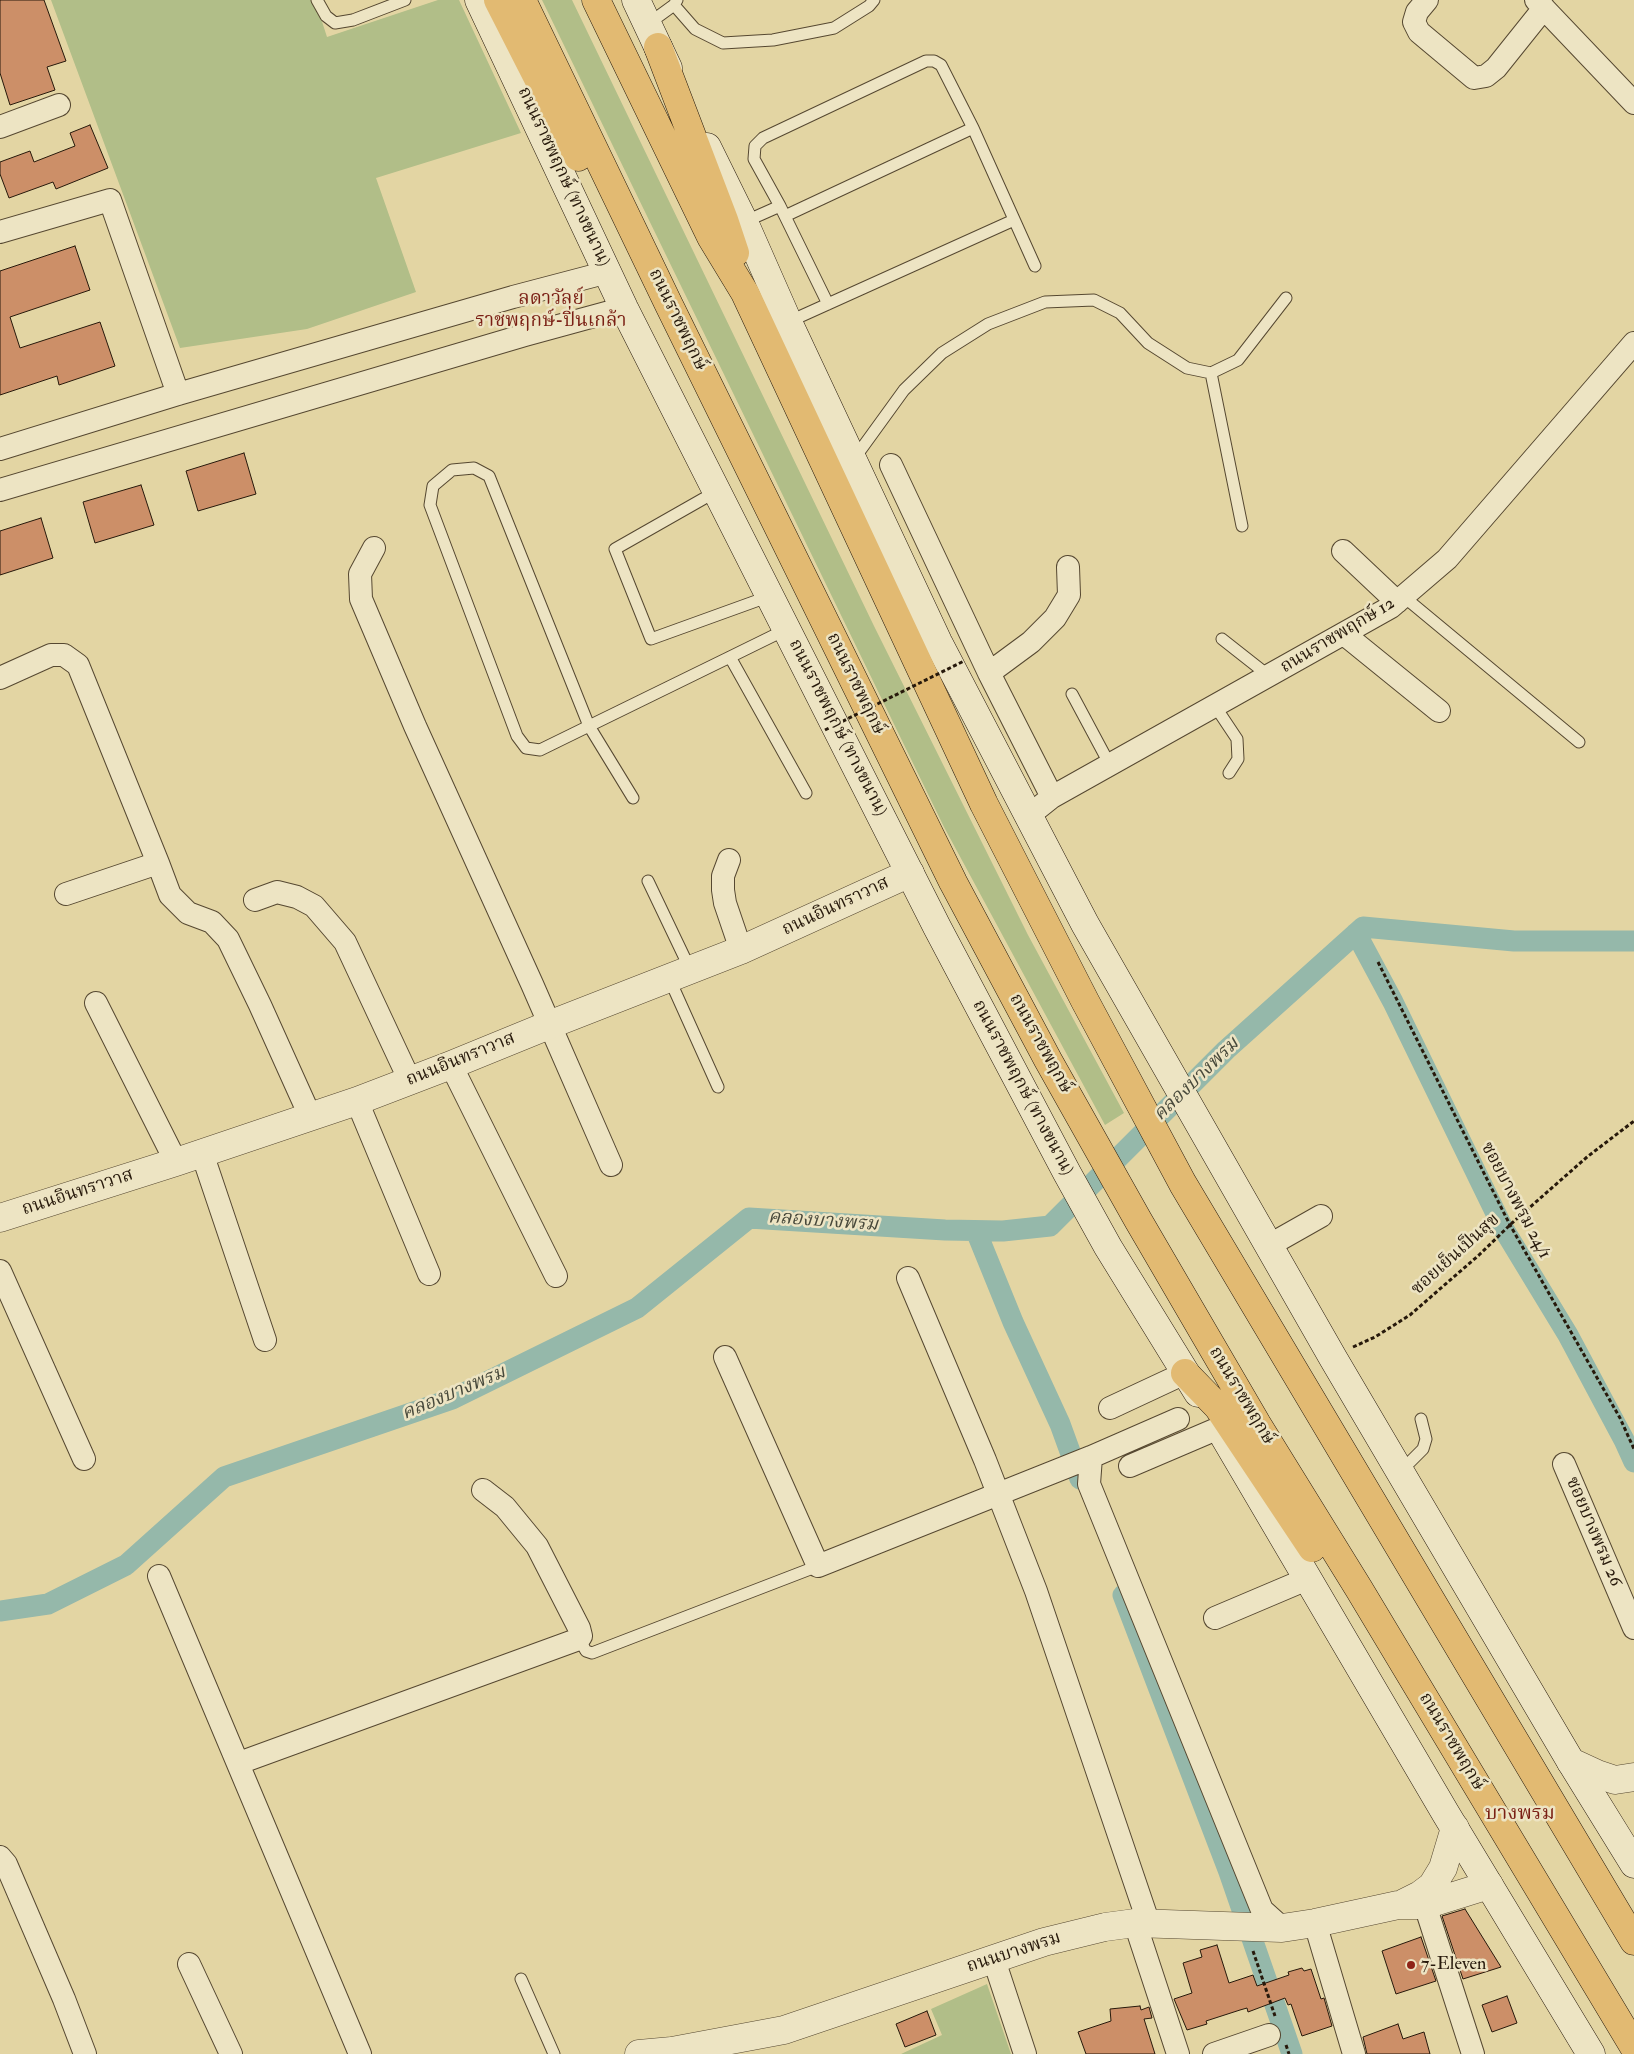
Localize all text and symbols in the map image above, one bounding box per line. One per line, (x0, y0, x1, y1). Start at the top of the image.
street label: ถนนราชพฤกษ์ (ทางขนาน) (512, 84, 614, 270)
street label: ถนนราชพฤกษ์ (643, 266, 711, 374)
district label: ลดาวัลย์ ราชพฤกษ์-ปิ่นเกล้า (475, 289, 627, 333)
street label: ถนนราชพฤกษ์ 12 (1277, 593, 1399, 679)
street label: ถนนราชพฤกษ์ (821, 630, 889, 738)
street label: ถนนราชพฤกษ์ (ทางขนาน) (783, 636, 891, 820)
street label: ถนนอินทราวาส (779, 873, 893, 941)
street label: ถนนราชพฤกษ์ (1004, 990, 1076, 1098)
street label: ถนนราชพฤกษ์ (ทางขนาน) (967, 997, 1077, 1179)
street label: ถนนอินทราวาส (403, 1028, 519, 1092)
water label: คลองบางพรม (1149, 1033, 1245, 1127)
street label: ซอยบางพรม 24/1 (1475, 1139, 1555, 1263)
street label: ถนนอินทราวาส (20, 1165, 136, 1221)
water label: คลองบางพรม (767, 1207, 879, 1237)
street label: ซอยเย็นเป็นสุข (1407, 1210, 1505, 1300)
street label: ถนนราชพฤกษ์ (1203, 1343, 1279, 1449)
water label: คลองบางพรม (399, 1362, 509, 1426)
street label: ซอยบางพรม 26 (1560, 1474, 1626, 1590)
street label: ถนนราชพฤกษ์ (1413, 1689, 1489, 1795)
district label: บางพรม (1485, 1803, 1555, 1827)
street label: ถนนบางพรม (964, 1928, 1064, 1978)
place label: 7-Eleven (1421, 1954, 1486, 1976)
marker: 7-Eleven (1405, 1959, 1417, 1971)

